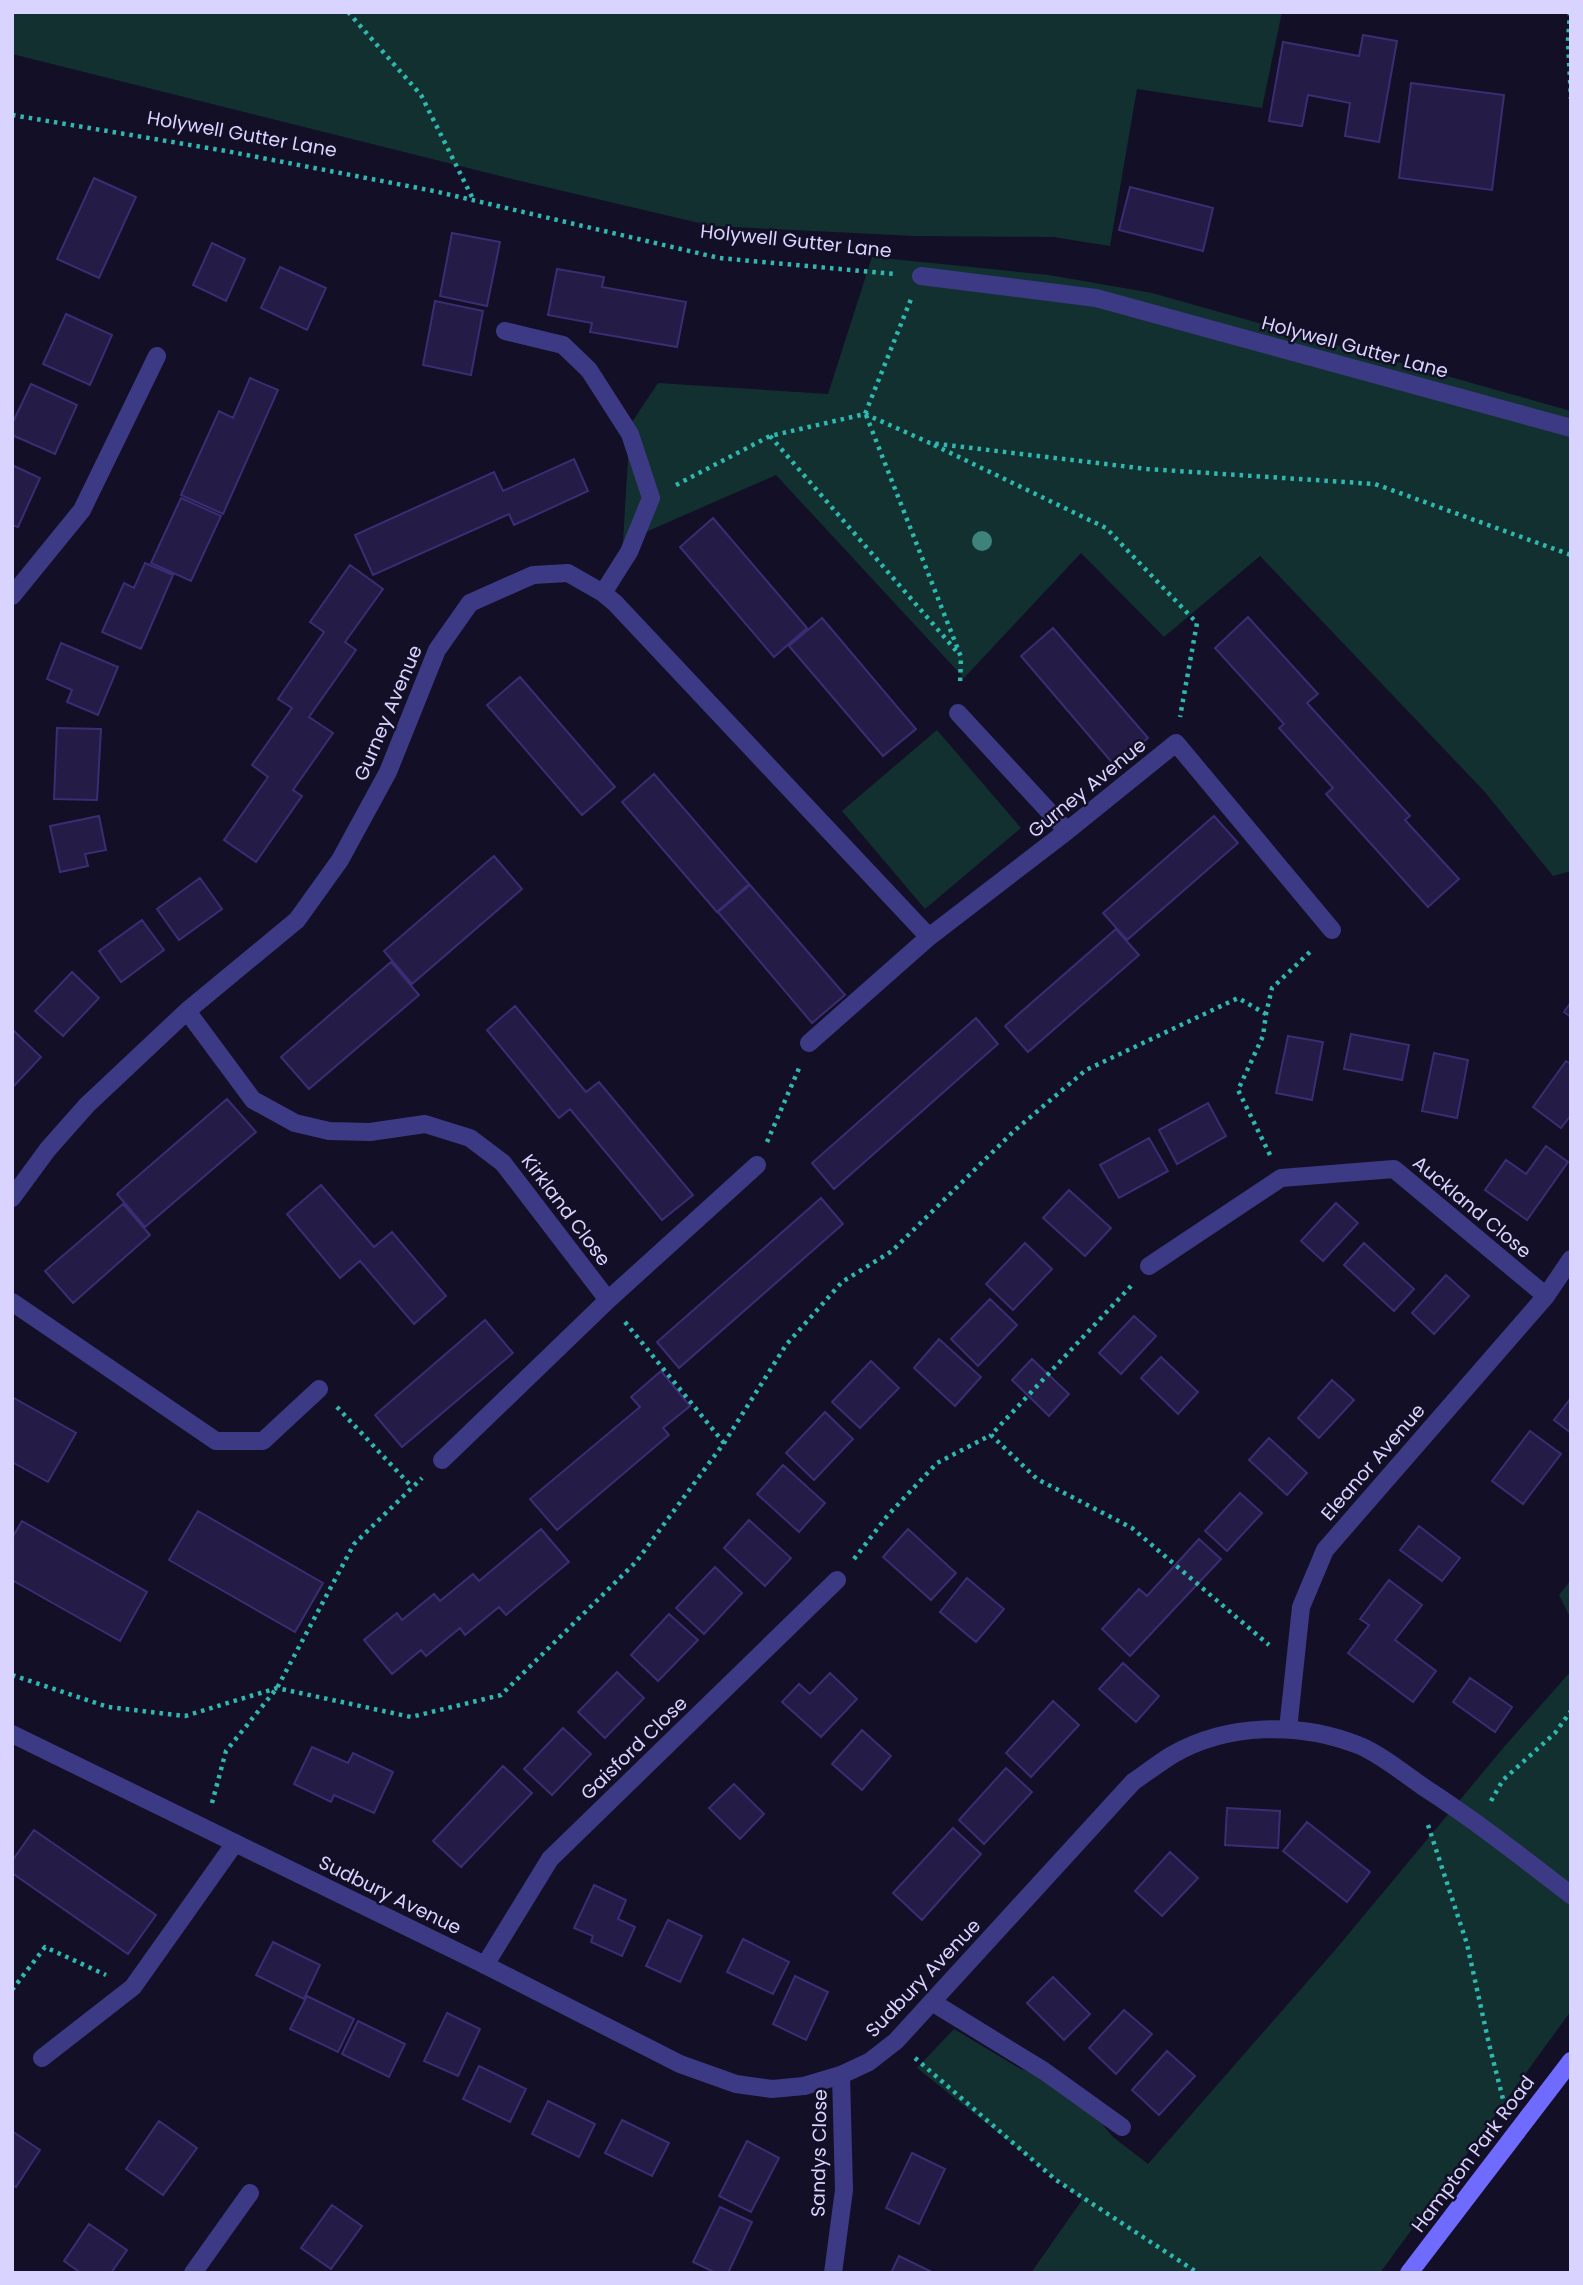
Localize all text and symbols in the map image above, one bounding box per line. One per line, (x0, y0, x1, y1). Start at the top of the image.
street label: Holywell Gutter Lane (145, 104, 339, 164)
street label: Holywell Gutter Lane (699, 218, 893, 264)
street label: Holywell Gutter Lane (1259, 309, 1451, 385)
street label: Gurney Avenue (347, 641, 429, 785)
street label: Gurney Avenue (1022, 732, 1152, 844)
street label: Kirkland Close (515, 1148, 617, 1272)
street label: Auckland Close (1407, 1149, 1537, 1265)
street label: Eleanor Avenue (1315, 1398, 1431, 1526)
street label: Gaisford Close (575, 1690, 693, 1806)
street label: Sudbury Avenue (314, 1849, 466, 1941)
street label: Sudbury Avenue (859, 1913, 987, 2043)
street label: Hampton Park Road (1405, 2070, 1541, 2238)
street label: Sandys Close (804, 2089, 834, 2217)

